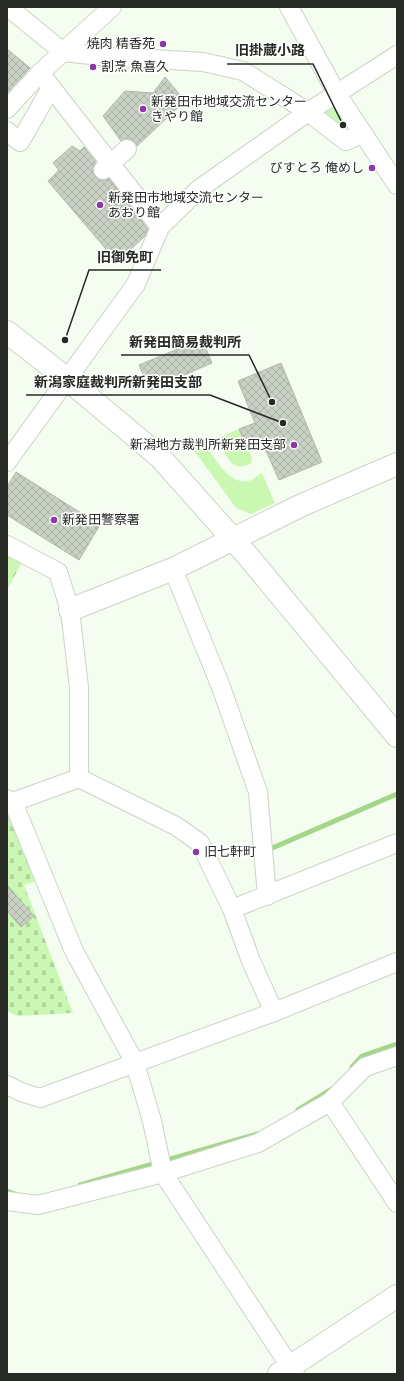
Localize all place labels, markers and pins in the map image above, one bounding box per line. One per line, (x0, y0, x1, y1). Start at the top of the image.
place label: 焼肉 精香苑 (87, 35, 155, 53)
callout: 旧掛蔵小路 (227, 38, 313, 64)
marker: 焼肉 精香苑 (158, 39, 168, 49)
place label: 割烹 魚喜久 (101, 58, 169, 76)
marker: 割烹 魚喜久 (88, 62, 98, 72)
place label: 新発田市地域交流センター きやり館 (151, 93, 307, 126)
marker: 新発田市地域交流センター きやり館 (138, 104, 148, 114)
place label: びすとろ 俺めし (270, 159, 364, 177)
marker: びすとろ 俺めし (367, 163, 377, 173)
place label: 新発田市地域交流センター あおり館 (108, 189, 264, 222)
marker: 新発田市地域交流センター あおり館 (95, 200, 105, 210)
callout: 旧御免町 (89, 244, 161, 270)
callout: 新発田簡易裁判所 (121, 329, 249, 355)
callout: 新潟家庭裁判所新発田支部 (26, 369, 210, 395)
place label: 新潟地方裁判所新発田支部 (130, 436, 286, 454)
marker: 新潟地方裁判所新発田支部 (289, 440, 299, 450)
place label: 新発田警察署 (62, 511, 140, 529)
marker: 新発田警察署 (49, 515, 59, 525)
place label: 旧七軒町 (204, 843, 256, 861)
marker: 旧七軒町 (191, 847, 201, 857)

